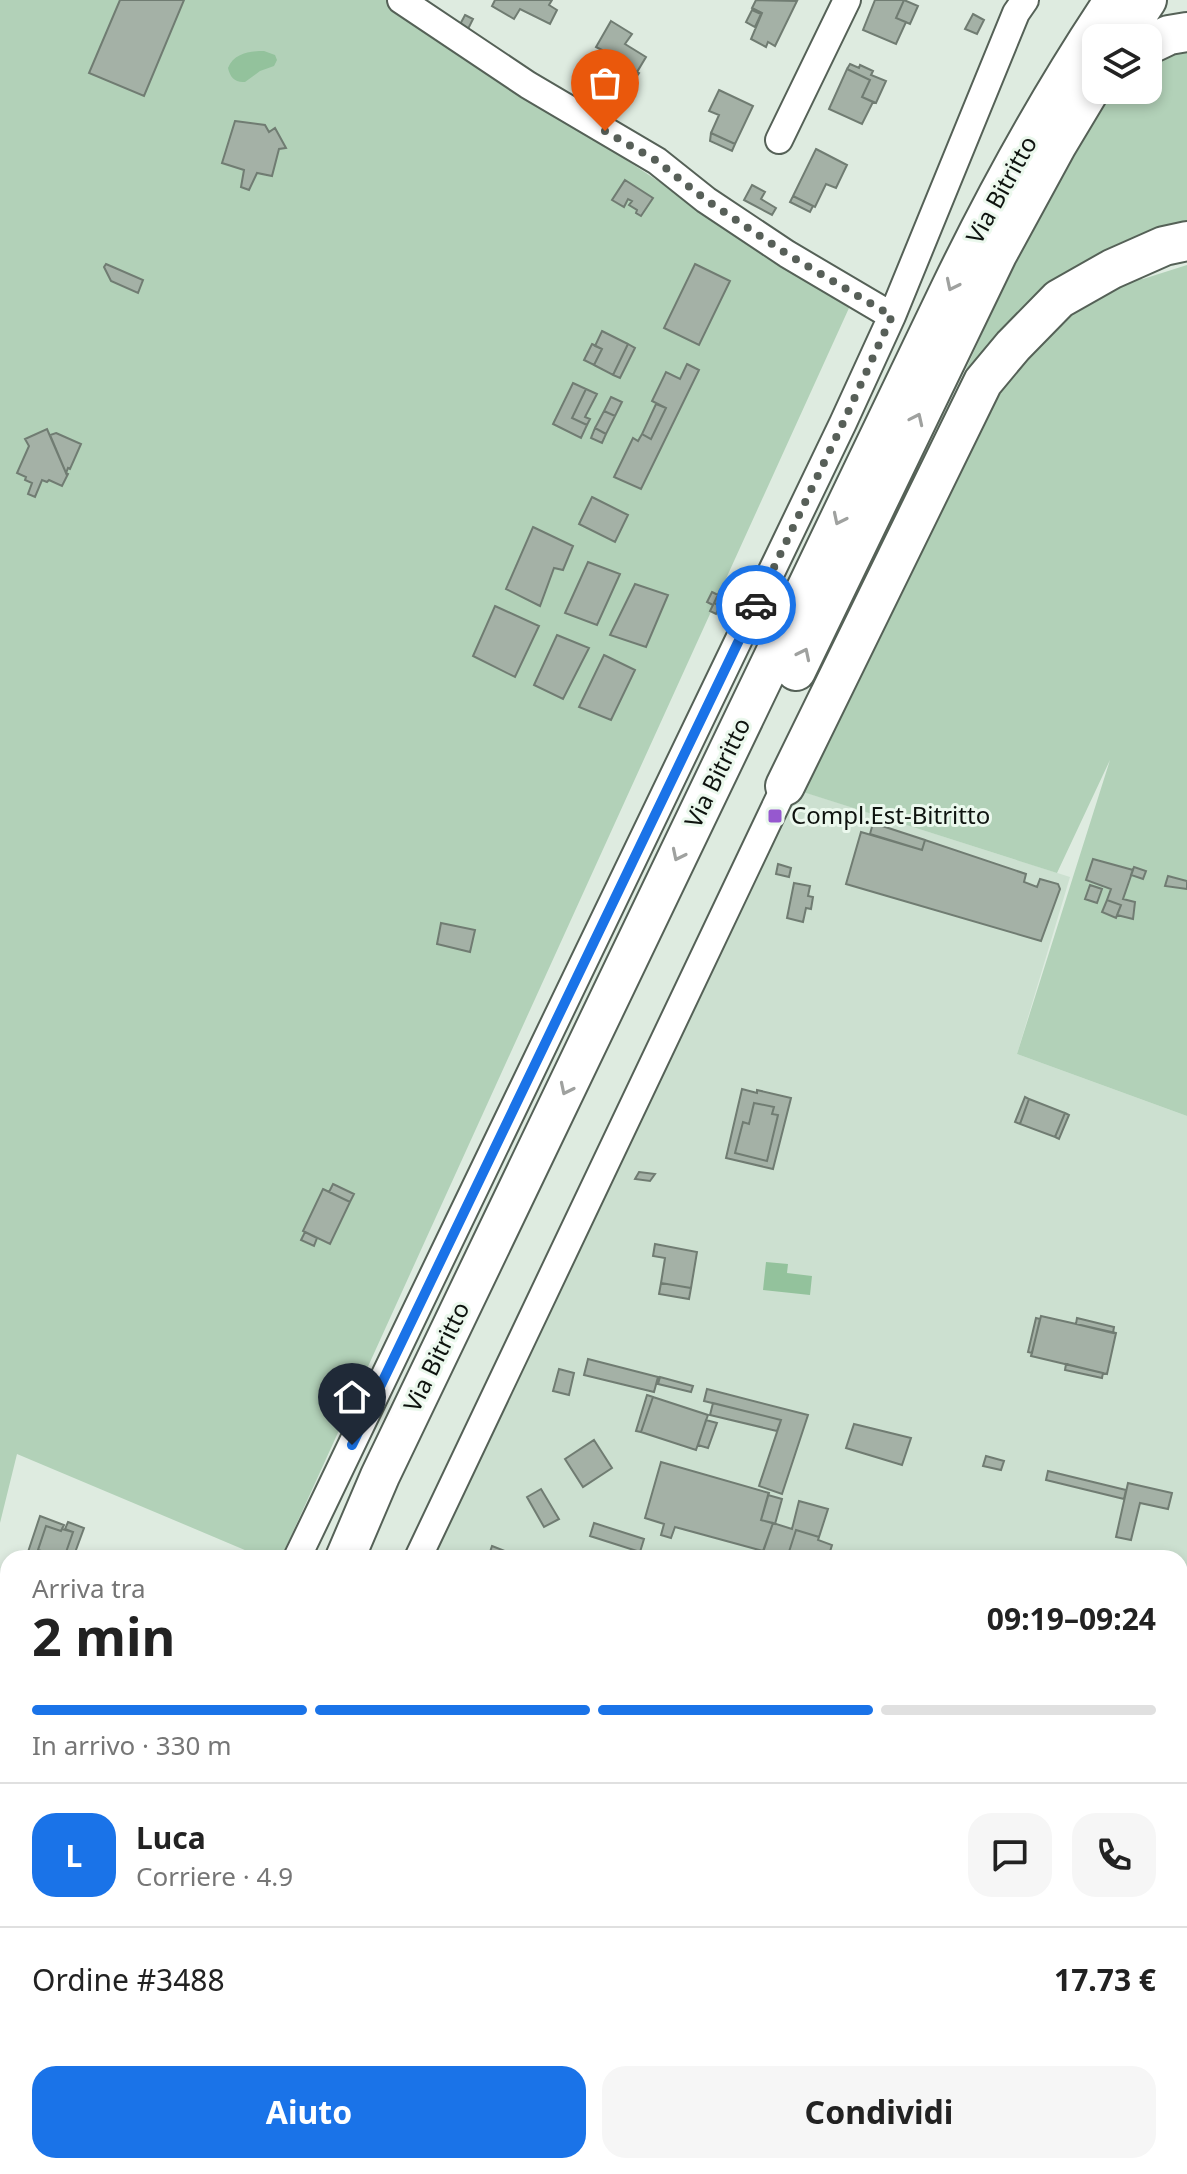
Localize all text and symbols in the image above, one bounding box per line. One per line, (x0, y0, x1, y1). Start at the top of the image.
map controls (1082, 24, 1162, 104)
button: layers (1082, 24, 1162, 104)
pin (571, 49, 639, 131)
icon: bag (583, 61, 627, 105)
street label: Via Bitritto (957, 129, 1044, 249)
one-way arrow (946, 276, 961, 291)
one-way arrow (907, 413, 923, 428)
one-way arrow (833, 511, 849, 526)
courier (716, 565, 796, 645)
icon: car (734, 583, 778, 627)
one-way arrow (794, 647, 810, 662)
street label: Via Bitritto (676, 712, 758, 833)
place label: Compl.Est-Bitritto (791, 798, 990, 831)
marker: Compl.Est-Bitritto (766, 807, 784, 825)
one-way arrow (673, 846, 688, 861)
one-way arrow (560, 1081, 576, 1095)
street label: Via Bitritto (395, 1296, 477, 1417)
pin (318, 1363, 386, 1445)
icon: home (330, 1375, 374, 1419)
text: Arriva tra (32, 1570, 146, 1606)
text: 09:19–09:24 (987, 1598, 1156, 1639)
text: 2 min (32, 1600, 175, 1671)
text: In arrivo · 330 m (32, 1727, 232, 1763)
button: chat (968, 1813, 1052, 1897)
button: phone (1072, 1813, 1156, 1897)
text: Luca (136, 1817, 206, 1858)
text: L (66, 1835, 82, 1876)
text: Corriere · 4.9 (136, 1858, 293, 1894)
text: Ordine #3488 (32, 1959, 225, 2000)
text: 17.73 € (1054, 1959, 1156, 2000)
button: Aiuto (32, 2066, 586, 2158)
button: Condividi (602, 2066, 1156, 2158)

